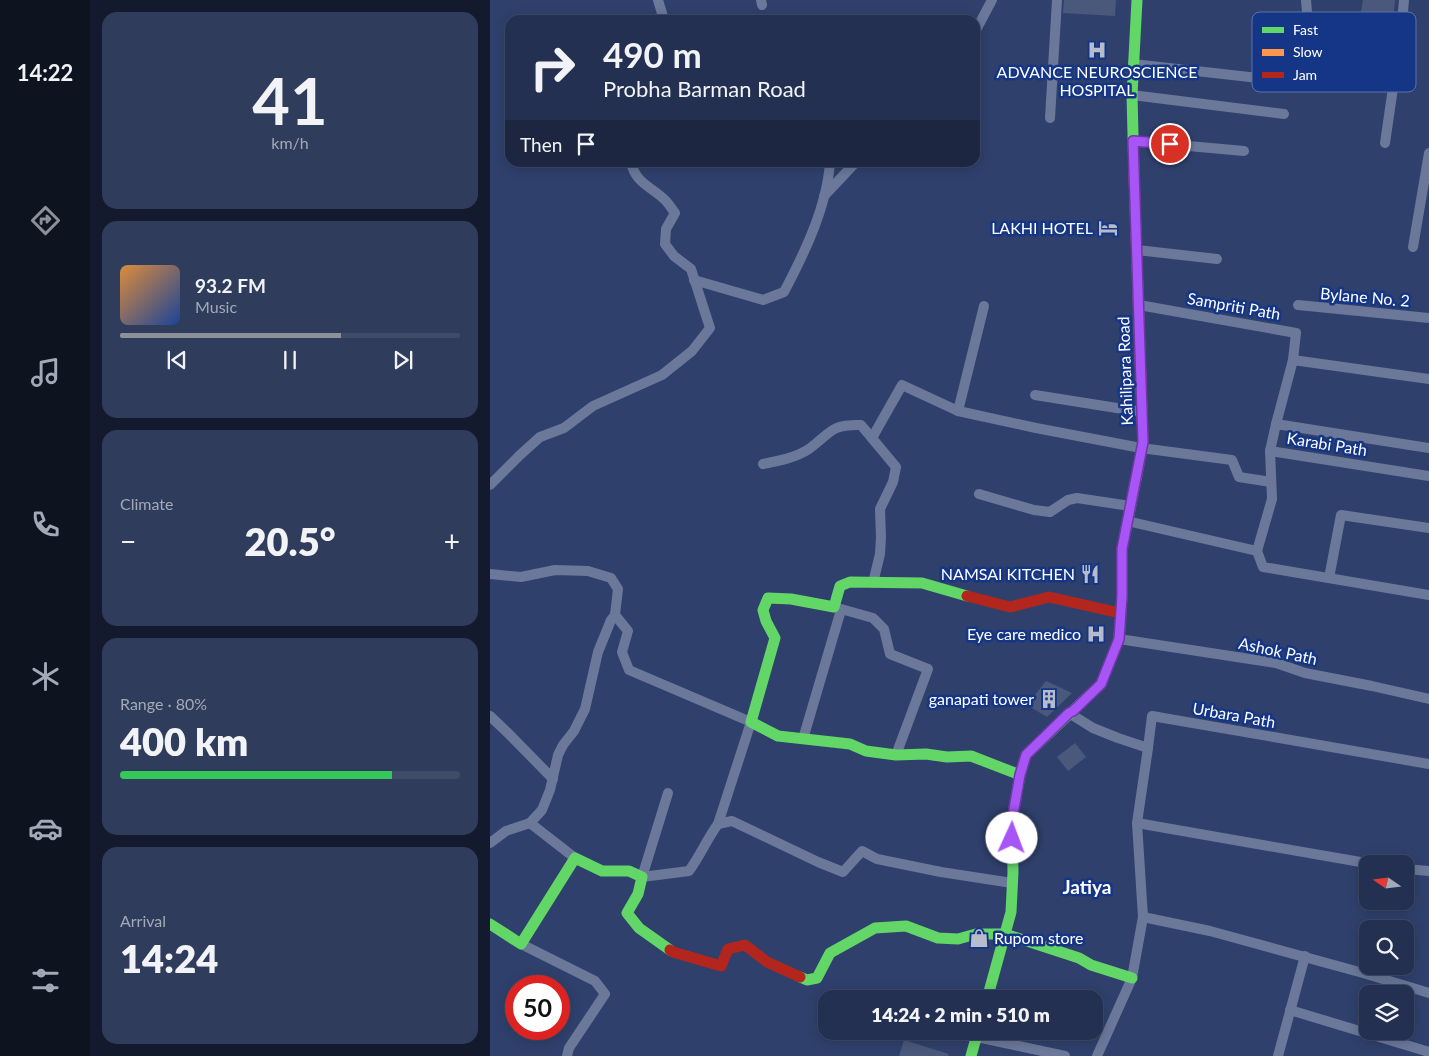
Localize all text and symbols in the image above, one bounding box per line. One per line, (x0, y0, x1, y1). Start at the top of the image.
legend (1252, 12, 1416, 92)
text: Fast (1293, 21, 1318, 38)
text: 490 m (603, 33, 702, 75)
icon: right (520, 35, 585, 100)
hospital icon: ADVANCE NEUROSCIENCE HOSPITAL (1086, 39, 1108, 61)
text: Slow (1293, 43, 1323, 60)
text: 14:22 (17, 59, 73, 86)
text: 41 (252, 61, 328, 139)
place label: ADVANCE NEUROSCIENCE HOSPITAL (997, 62, 1197, 99)
text: Jam (1293, 66, 1317, 83)
text: Probha Barman Road (603, 75, 806, 102)
pin (1149, 123, 1191, 165)
icon: arrive (572, 130, 600, 158)
icon: arrive (1156, 130, 1184, 158)
text: km/h (271, 133, 309, 152)
text: Then (520, 133, 562, 156)
icon: directions (28, 203, 63, 238)
hotel icon: LAKHI HOTEL (1097, 217, 1119, 239)
place label: LAKHI HOTEL (991, 218, 1093, 237)
text: 93.2 FM (195, 274, 266, 297)
street label: Bylane No. 2 (1319, 283, 1411, 310)
street label: Sampriti Path (1186, 288, 1282, 323)
text: Music (195, 297, 237, 316)
street label: Kahilipara Road (1113, 316, 1136, 426)
icon: previous (163, 346, 191, 374)
icon: pause (276, 346, 304, 374)
icon: next (389, 346, 417, 374)
icon: music (28, 355, 63, 390)
street label: Karabi Path (1286, 428, 1369, 459)
text: Climate (120, 494, 173, 513)
icon: phone (28, 507, 63, 542)
text: 20.5° (244, 518, 336, 564)
text: − (120, 524, 136, 558)
text: + (444, 524, 460, 558)
restaurant icon: NAMSAI KITCHEN (1079, 563, 1101, 585)
place label: NAMSAI KITCHEN (941, 564, 1075, 583)
hospital icon: Eye care medico (1085, 623, 1107, 645)
place label: Eye care medico (967, 624, 1081, 643)
street label: Ashok Path (1237, 633, 1319, 668)
icon: climate (28, 659, 63, 694)
building icon: ganapati tower (1038, 688, 1060, 710)
place label: ganapati tower (929, 689, 1034, 708)
text: Range · 80% (120, 694, 207, 713)
street label: Urbara Path (1191, 698, 1277, 731)
text: 400 km (120, 718, 248, 764)
icon: car (28, 811, 63, 846)
position arrow (985, 811, 1037, 863)
north arrow (1359, 855, 1414, 910)
map controls (1359, 855, 1414, 1040)
district label: Jatiya (1062, 875, 1112, 898)
text: Arrival (120, 911, 166, 930)
button: search (1359, 920, 1414, 975)
shop icon: Rupom store (968, 927, 990, 949)
place label: Rupom store (994, 928, 1084, 947)
text: 14:24 (120, 935, 218, 981)
icon: filters (28, 963, 63, 998)
speed limit sign: 50 (505, 975, 570, 1040)
button: layers (1359, 985, 1414, 1040)
text: 14:24 · 2 min · 510 m (871, 1003, 1050, 1026)

